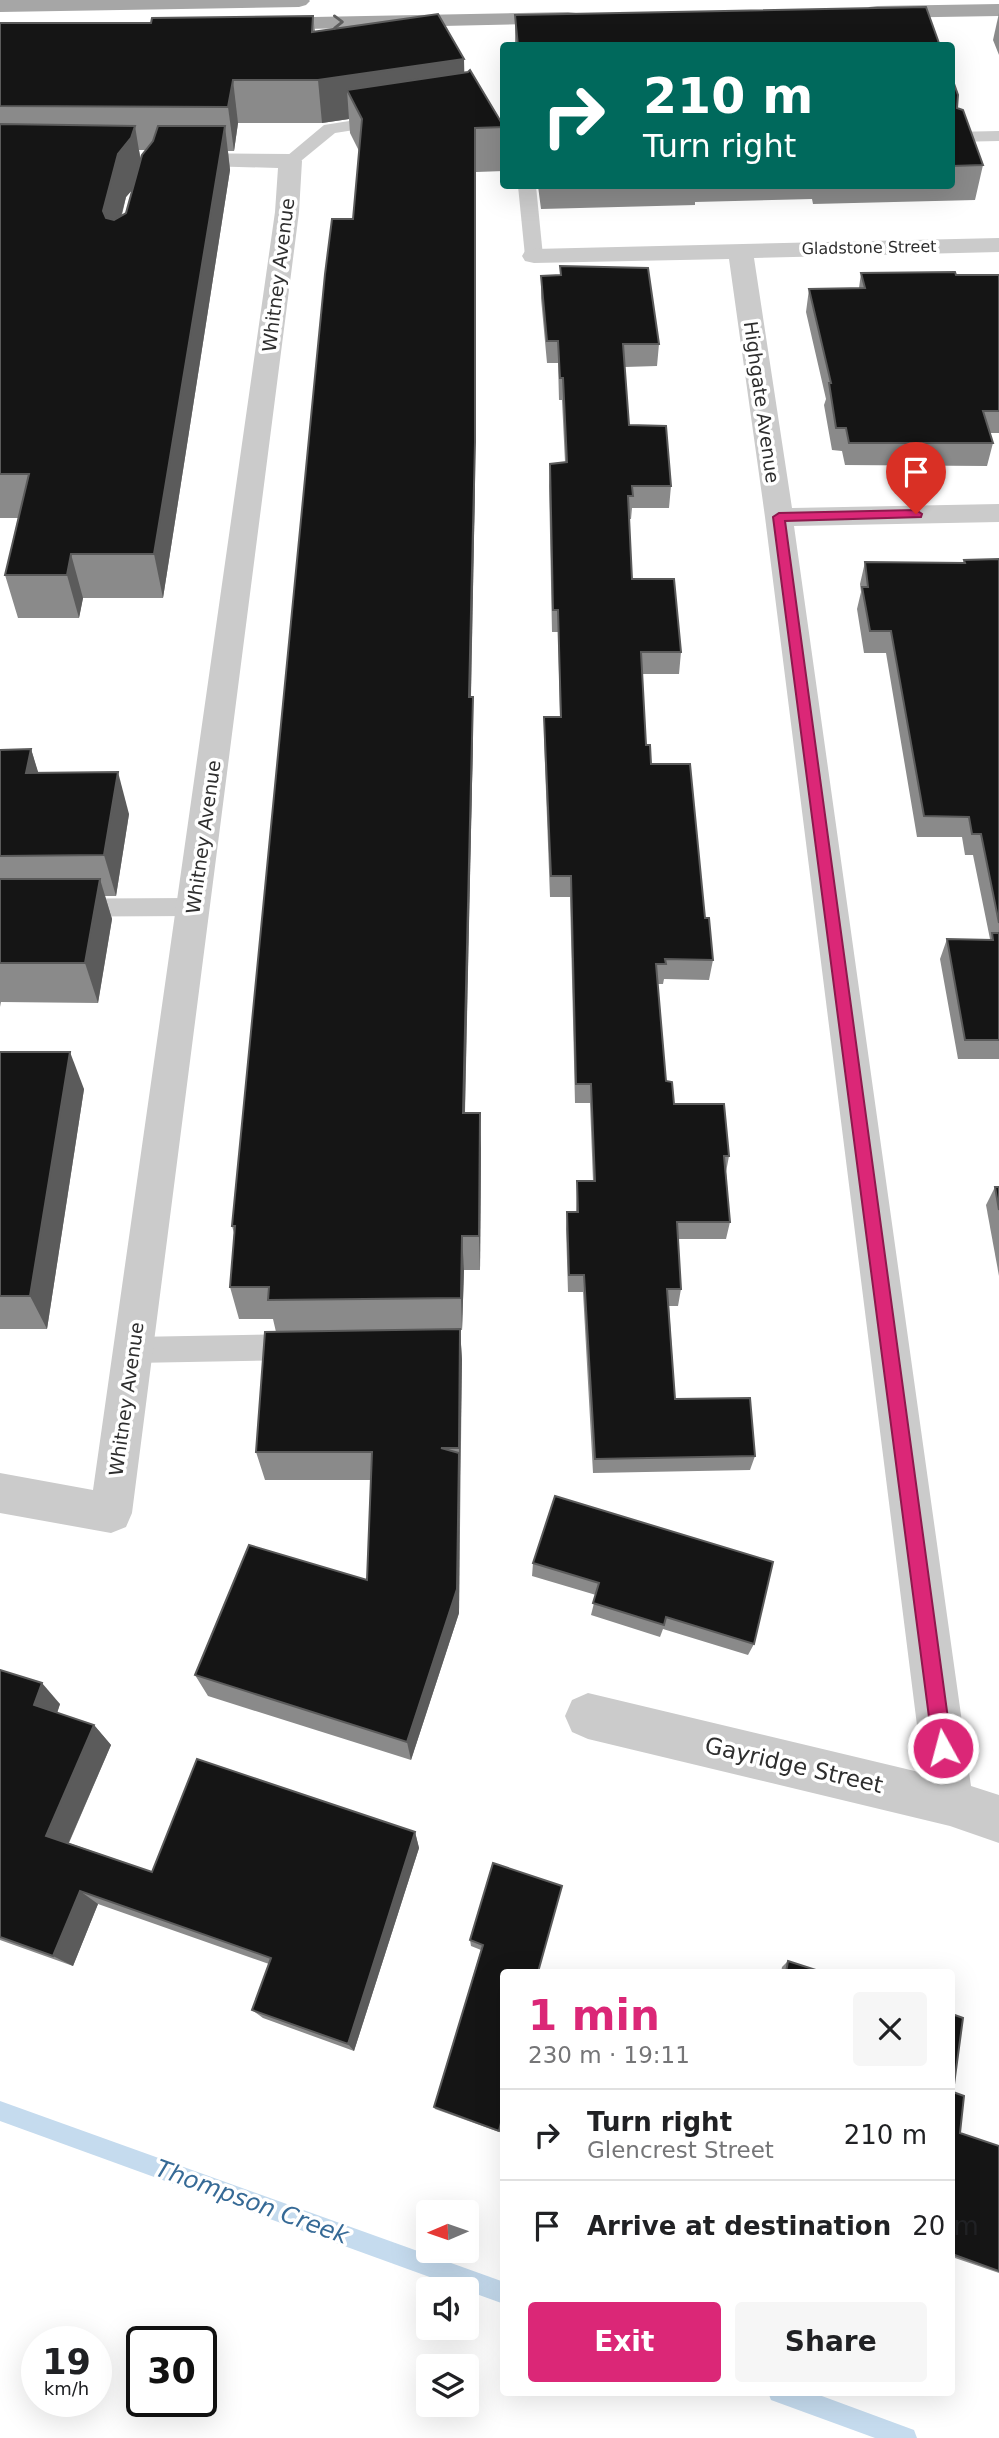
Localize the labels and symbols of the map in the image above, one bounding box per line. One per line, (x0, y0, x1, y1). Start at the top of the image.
one-way arrow (333, 14, 343, 30)
street label: Whitney Avenue (258, 197, 298, 353)
street label: Gladstone Street (801, 237, 937, 258)
street label: Highgate Avenue (740, 320, 784, 484)
pin (886, 442, 946, 514)
street label: Whitney Avenue (181, 759, 225, 915)
street label: Whitney Avenue (104, 1321, 148, 1477)
position arrow (906, 1711, 980, 1785)
street label: Gayridge Street (702, 1732, 886, 1798)
water label: Thompson Creek (152, 2154, 353, 2250)
north arrow (416, 2200, 480, 2263)
speed limit sign: 30 (126, 2326, 217, 2417)

